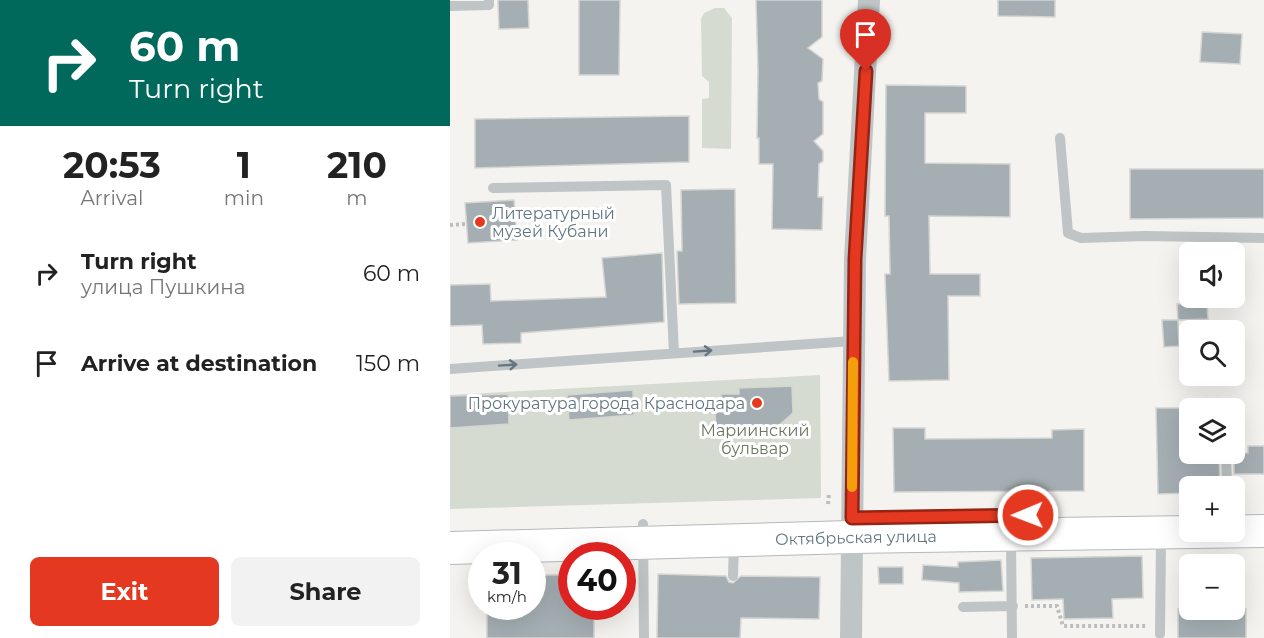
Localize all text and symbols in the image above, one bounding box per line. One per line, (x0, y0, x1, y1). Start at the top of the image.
pin (840, 9, 891, 71)
icon: arrive (849, 18, 882, 51)
text: 60 m (129, 20, 240, 72)
icon: right (30, 24, 108, 102)
text: Turn right (129, 72, 264, 105)
text: 20:53 (63, 143, 161, 187)
text: 1 (237, 143, 251, 187)
text: 210 (327, 143, 387, 187)
text: Arrival (80, 186, 143, 210)
text: min (224, 186, 264, 210)
text: m (346, 186, 368, 210)
place label: Литературный музей Кубани (492, 204, 615, 241)
marker: Литературный музей Кубани (473, 215, 487, 229)
map controls (1179, 242, 1245, 620)
button: sound (1179, 242, 1245, 308)
text: Turn right (81, 248, 196, 275)
icon: right (30, 257, 63, 290)
text: 60 m (363, 260, 420, 287)
text: улица Пушкина (81, 275, 245, 299)
button: search (1179, 320, 1245, 386)
one-way arrow (692, 345, 712, 356)
icon: arrive (30, 347, 63, 380)
text: Arrive at destination (81, 350, 317, 377)
text: 150 m (356, 350, 420, 377)
one-way arrow (498, 359, 518, 370)
place label: Прокуратура города Краснодара (468, 394, 745, 413)
marker: Прокуратура города Краснодара (750, 396, 764, 410)
button: layers (1179, 398, 1245, 464)
park label: Мариинский бульвар (701, 421, 809, 458)
button: + (1179, 476, 1245, 542)
position arrow (996, 483, 1060, 547)
street label: Октябрьская улица (775, 526, 937, 549)
speed limit sign: 40 (558, 542, 636, 620)
button: − (1179, 554, 1245, 620)
text: 31 (492, 555, 522, 592)
button: Exit (30, 557, 219, 626)
button: Share (231, 557, 420, 626)
text: km/h (487, 587, 527, 606)

